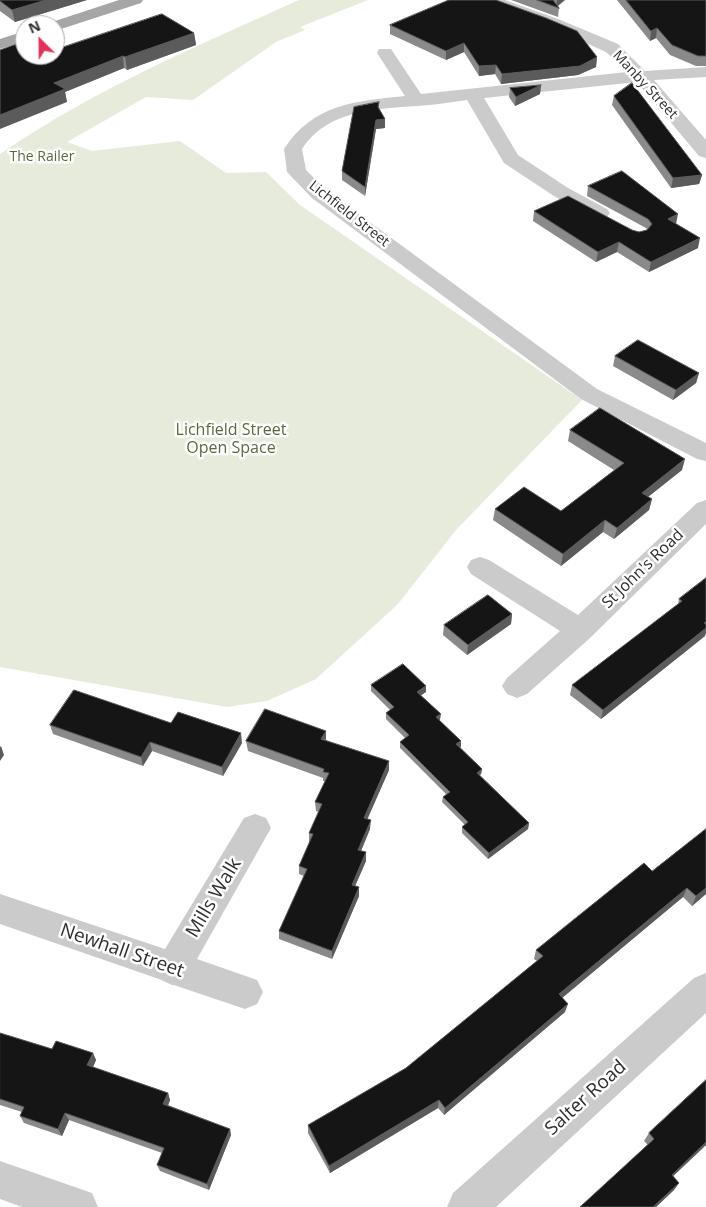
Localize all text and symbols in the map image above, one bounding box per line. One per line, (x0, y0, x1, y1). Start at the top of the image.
north arrow (15, 15, 65, 65)
text: N (25, 16, 43, 38)
street label: Manby Street (609, 47, 681, 123)
park label: The Railer (10, 149, 74, 165)
street label: Lichfield Street (306, 177, 392, 251)
park label: Lichfield Street Open Space (176, 420, 286, 458)
street label: St John's Road (598, 525, 688, 613)
street label: Mills Walk (181, 854, 247, 942)
street label: Newhall Street (57, 919, 187, 983)
street label: Salter Road (541, 1056, 631, 1140)

